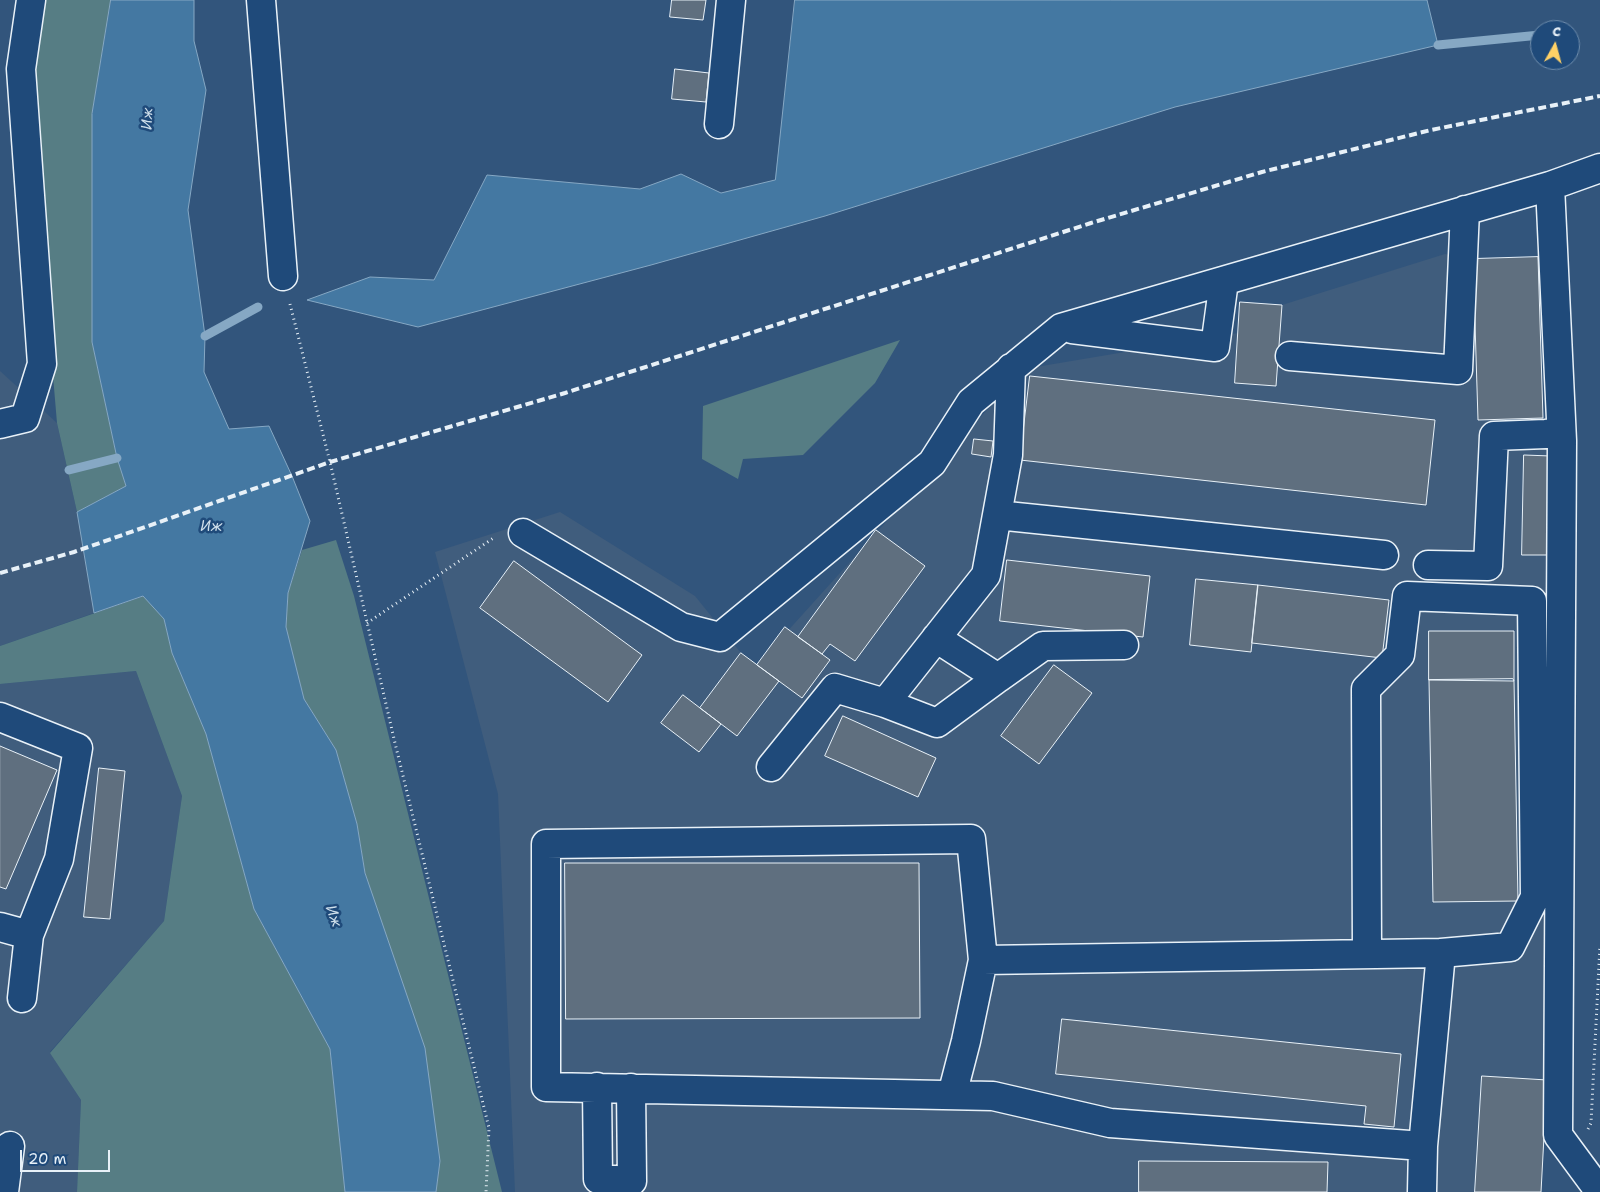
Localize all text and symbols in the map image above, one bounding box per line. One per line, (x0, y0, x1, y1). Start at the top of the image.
north arrow (1530, 20, 1580, 70)
text: С (1551, 22, 1562, 41)
water label: Иж (139, 108, 157, 130)
water label: Иж (200, 518, 222, 536)
water label: Иж (321, 903, 345, 929)
scale bar (22, 1140, 112, 1172)
text: 20 m (28, 1149, 67, 1169)

